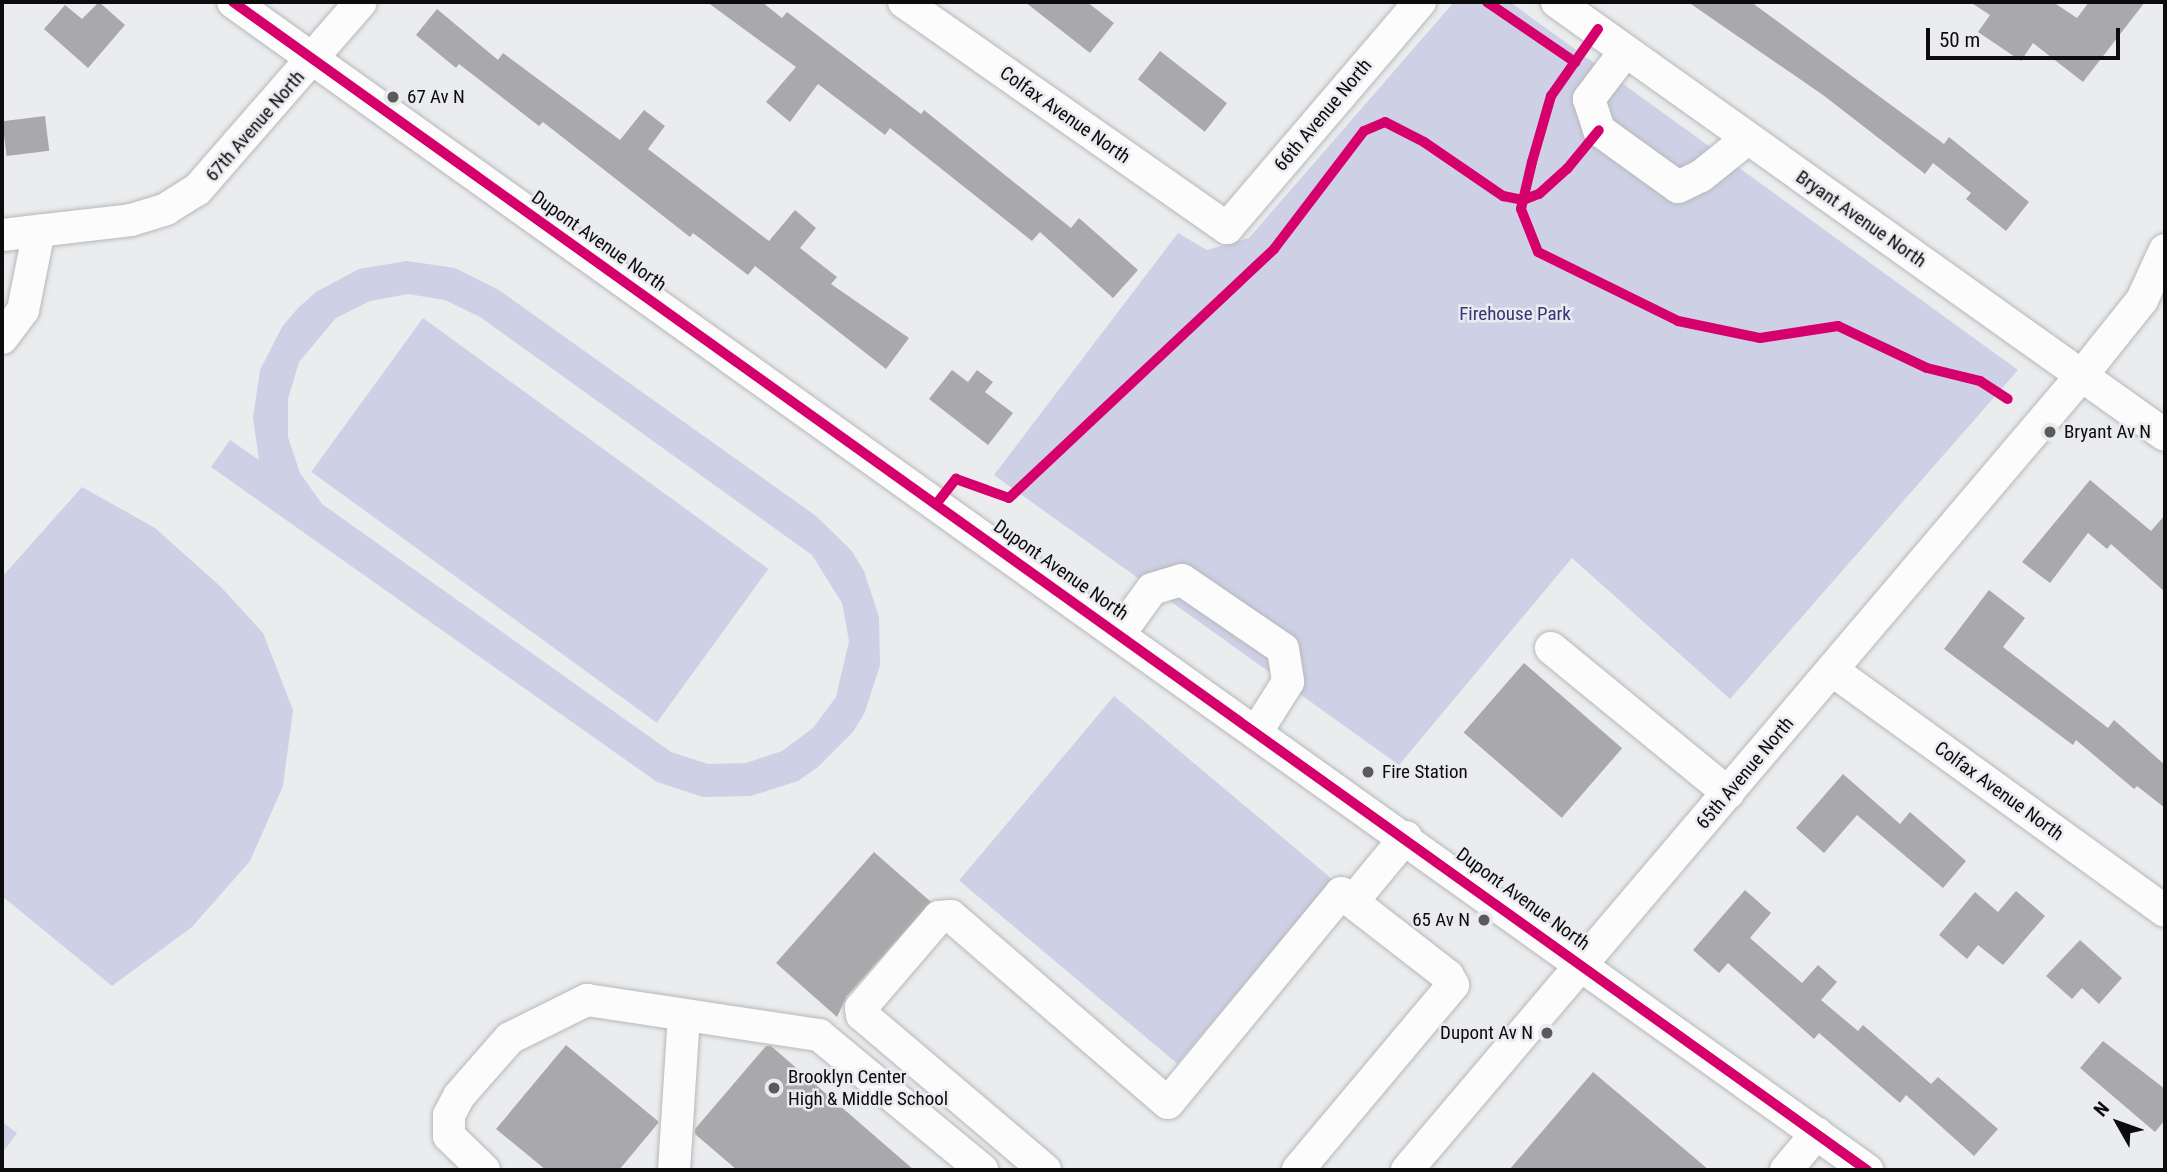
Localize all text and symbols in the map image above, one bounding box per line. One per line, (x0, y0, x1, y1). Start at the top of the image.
scale bar (1929, 14, 2123, 58)
text: 50 m (1939, 28, 1980, 52)
street label: 66th Avenue North (1269, 54, 1377, 176)
street label: Colfax Avenue North (995, 62, 1135, 168)
street label: 67th Avenue North (201, 66, 309, 186)
place label: 67 Av N (407, 86, 465, 108)
marker: 67 Av N (385, 89, 401, 105)
street label: Bryant Avenue North (1791, 166, 1931, 272)
street label: Dupont Avenue North (527, 186, 671, 296)
park label: Firehouse Park (1459, 303, 1571, 325)
place label: Bryant Av N (2064, 421, 2151, 443)
marker: Bryant Av N (2042, 424, 2058, 440)
street label: Dupont Avenue North (989, 515, 1133, 625)
street label: 65th Avenue North (1691, 712, 1799, 834)
street label: Colfax Avenue North (1930, 737, 2068, 845)
place label: Fire Station (1382, 761, 1468, 783)
marker: Fire Station (1360, 764, 1376, 780)
street label: Dupont Avenue North (1452, 843, 1594, 955)
place label: 65 Av N (1412, 909, 1470, 931)
marker: 65 Av N (1476, 912, 1492, 928)
place label: Dupont Av N (1440, 1022, 1533, 1044)
marker: Dupont Av N (1539, 1025, 1555, 1041)
place label: Brooklyn Center High & Middle School (788, 1066, 948, 1110)
marker: Brooklyn Center High & Middle School (766, 1080, 782, 1096)
north arrow (2083, 1088, 2153, 1158)
text: N (2089, 1097, 2114, 1121)

